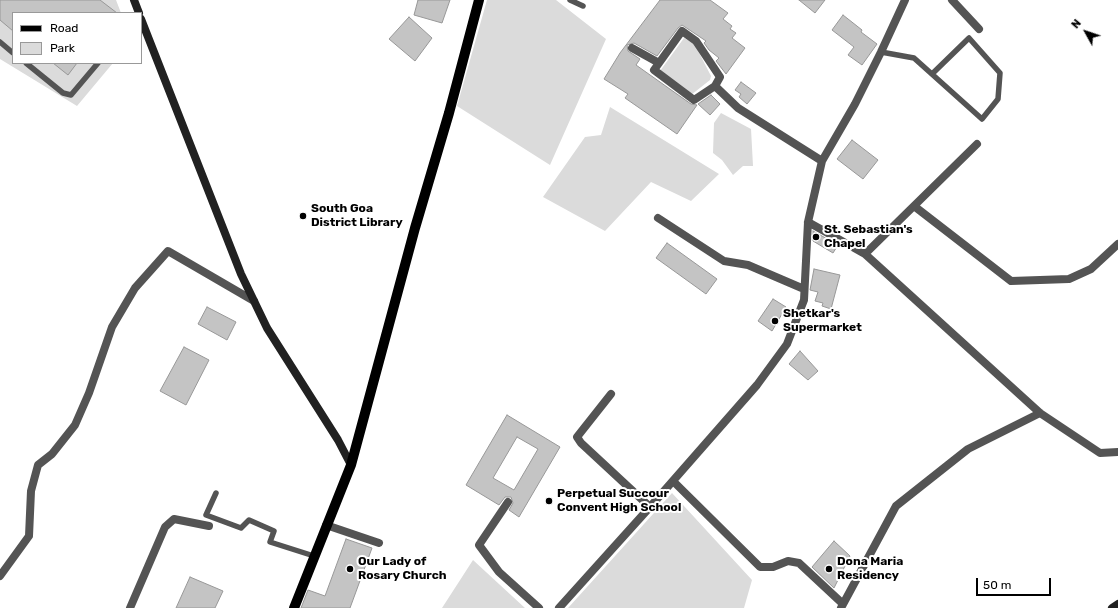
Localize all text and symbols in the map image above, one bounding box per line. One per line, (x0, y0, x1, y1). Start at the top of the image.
legend (12, 12, 142, 64)
north arrow (1066, 12, 1106, 52)
text: N (1069, 17, 1084, 31)
text: Road (50, 21, 78, 35)
text: Park (50, 41, 75, 55)
place label: South Goa District Library (311, 202, 403, 230)
marker: South Goa District Library (298, 211, 308, 221)
place label: St. Sebastian's Chapel (824, 223, 913, 251)
marker: St. Sebastian's Chapel (811, 232, 821, 242)
place label: Shetkar's Supermarket (783, 307, 862, 335)
marker: Shetkar's Supermarket (770, 316, 780, 326)
place label: Perpetual Succour Convent High School (557, 487, 681, 515)
marker: Perpetual Succour Convent High School (544, 496, 554, 506)
place label: Our Lady of Rosary Church (358, 555, 447, 583)
place label: Dona Maria Residency (837, 555, 903, 583)
marker: Our Lady of Rosary Church (345, 564, 355, 574)
marker: Dona Maria Residency (824, 564, 834, 574)
scale bar (978, 570, 1053, 596)
text: 50 m (983, 578, 1011, 592)

